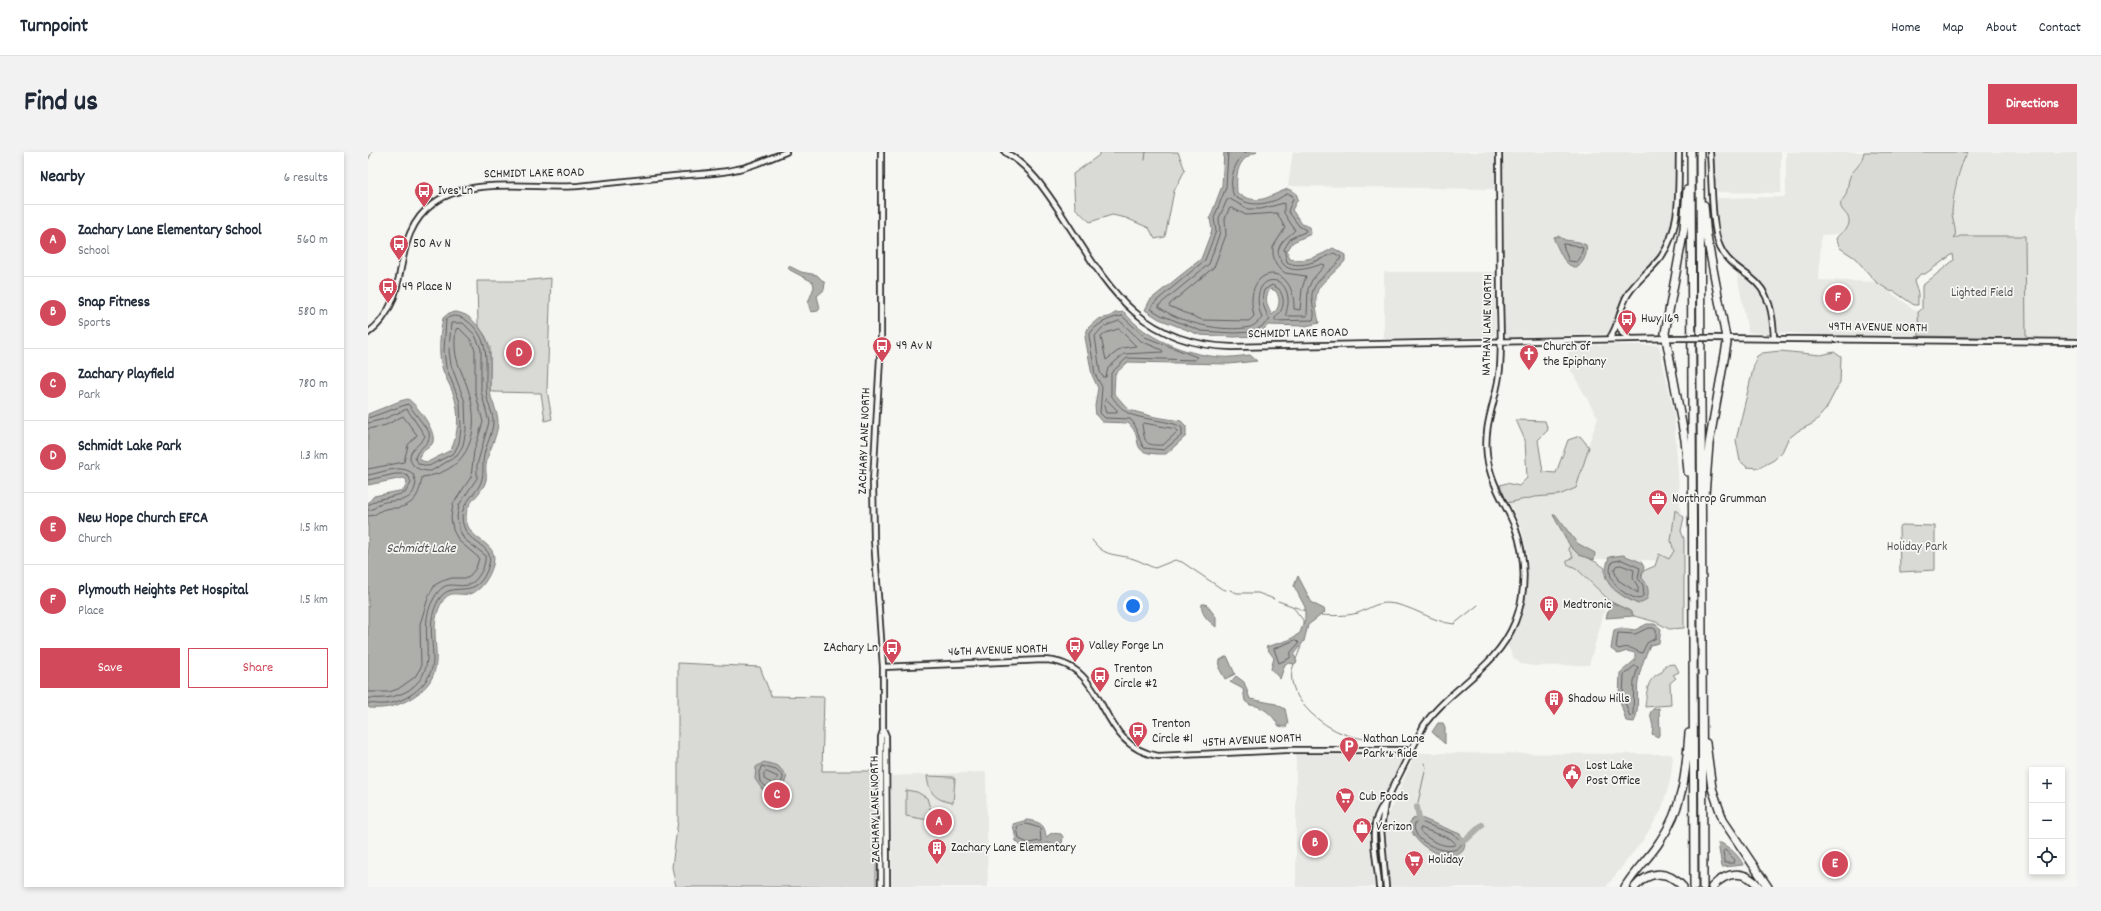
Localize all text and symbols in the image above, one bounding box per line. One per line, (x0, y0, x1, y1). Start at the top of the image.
text: Turnpoint (20, 14, 88, 41)
text: Home (1891, 18, 1920, 38)
text: Map (1942, 18, 1964, 38)
text: About (1986, 18, 2017, 38)
text: Contact (2039, 18, 2081, 38)
text: Find us (24, 84, 98, 124)
button: Directions (1988, 84, 2077, 124)
street label: SCHMIDT LAKE ROAD (484, 164, 585, 184)
text: Nearby (40, 166, 84, 190)
text: 6 results (284, 169, 328, 188)
bus stop icon: Ives Ln (413, 180, 435, 208)
place label: Ives Ln (438, 182, 473, 201)
text: Zachary Lane Elementary School (78, 220, 262, 242)
text: A (49, 231, 57, 250)
text: 560 m (297, 231, 328, 250)
bus stop icon: 50 Av N (388, 233, 410, 261)
place label: 50 Av N (413, 235, 451, 254)
text: School (78, 242, 110, 261)
street label: NATHAN LANE NORTH (1478, 274, 1498, 376)
bus stop icon: 49 Place N (377, 276, 399, 304)
place label: 49 Place N (402, 278, 452, 297)
pin: F (1825, 283, 1851, 313)
park label: Lighted Field (1951, 284, 2013, 303)
text: Snap Fitness (78, 292, 150, 314)
text: B (50, 303, 56, 322)
text: 580 m (298, 303, 328, 322)
bus stop icon: Hwy 169 (1616, 308, 1638, 336)
place label: Hwy 169 (1641, 310, 1679, 329)
text: Sports (78, 314, 111, 333)
street label: 49TH AVENUE NORTH (1828, 318, 1928, 338)
street label: SCHMIDT LAKE ROAD (1248, 324, 1349, 344)
bus stop icon: 49 Av N (871, 335, 893, 363)
place label: 49 Av N (896, 337, 932, 356)
pin: D (506, 338, 532, 368)
place label: Church of the Epiphany (1543, 338, 1607, 372)
church icon: Church of the Epiphany (1518, 343, 1540, 371)
text: Zachary Playfield (78, 364, 174, 386)
text: C (50, 375, 56, 394)
text: 780 m (299, 375, 328, 394)
text: Park (78, 386, 100, 405)
street label: ZACHARY LANE NORTH (854, 387, 876, 495)
text: Schmidt Lake Park (78, 436, 182, 458)
text: D (50, 447, 56, 466)
text: 1.3 km (300, 447, 328, 466)
text: Park (78, 458, 100, 477)
office icon: Northrop Grumman (1647, 488, 1669, 516)
place label: Northrop Grumman (1672, 490, 1766, 509)
text: New Hope Church EFCA (78, 508, 208, 530)
text: E (50, 519, 56, 538)
text: 1.5 km (300, 519, 328, 538)
text: Church (78, 530, 112, 549)
park label: Holiday Park (1887, 538, 1947, 557)
water label: Schmidt Lake (386, 539, 457, 559)
text: Plymouth Heights Pet Hospital (78, 580, 248, 602)
text: F (50, 591, 56, 610)
text: 1.5 km (300, 591, 328, 610)
building icon: Medtronic (1538, 594, 1560, 622)
your location (1123, 596, 1143, 616)
place label: Medtronic (1563, 596, 1611, 615)
text: Place (78, 602, 104, 621)
bus stop icon: Valley Forge Ln (1064, 635, 1086, 663)
bus stop icon: ZAchary Ln (881, 637, 903, 665)
place label: Valley Forge Ln (1089, 637, 1164, 656)
place label: ZAchary Ln (824, 639, 878, 658)
street label: 46TH AVENUE NORTH (948, 640, 1048, 662)
button: Save (40, 648, 180, 688)
button: Share (188, 648, 328, 688)
place label: Trenton Circle #2 (1114, 660, 1158, 694)
bus stop icon: Trenton Circle #2 (1089, 665, 1111, 693)
building icon: Shadow Hills (1543, 688, 1565, 716)
place label: Shadow Hills (1568, 690, 1630, 709)
place label: Trenton Circle #1 (1152, 715, 1193, 749)
bus stop icon: Trenton Circle #1 (1127, 720, 1149, 748)
street label: 45TH AVENUE NORTH (1202, 729, 1302, 753)
place label: Nathan Lane Park & Ride (1363, 730, 1425, 764)
parking icon: Nathan Lane Park & Ride (1338, 735, 1360, 763)
street label: ZACHARY LANE NORTH (866, 755, 886, 863)
place label: Lost Lake Post Office (1586, 757, 1640, 791)
public building icon: Lost Lake Post Office (1561, 762, 1583, 790)
map controls (2029, 767, 2065, 875)
button: + (2029, 767, 2065, 803)
pin: C (764, 780, 790, 810)
supermarket icon: Cub Foods (1334, 786, 1356, 814)
place label: Cub Foods (1359, 788, 1409, 807)
button: − (2029, 803, 2065, 839)
pin: A (926, 807, 952, 837)
shop icon: Verizon (1351, 816, 1373, 844)
place label: Verizon (1376, 818, 1412, 837)
pin: B (1302, 828, 1328, 858)
building icon: Zachary Lane Elementary (926, 837, 948, 865)
place label: Zachary Lane Elementary (951, 839, 1076, 858)
button: locate (2029, 839, 2065, 875)
supermarket icon: Holiday (1403, 849, 1425, 877)
pin: E (1822, 849, 1848, 879)
place label: Holiday (1428, 851, 1464, 870)

